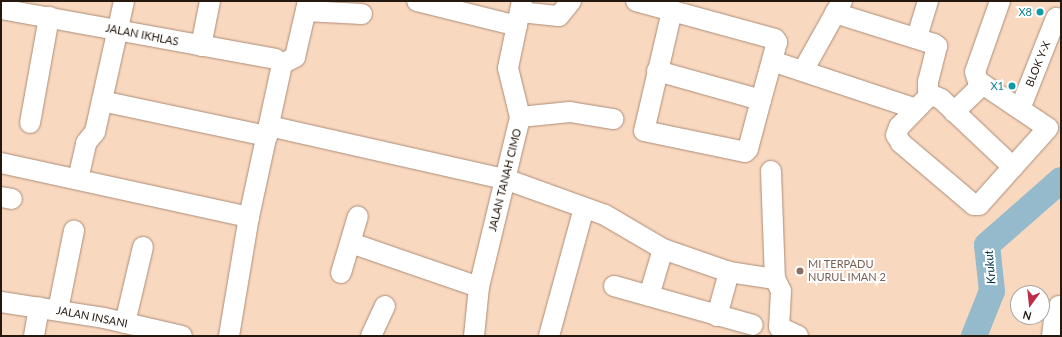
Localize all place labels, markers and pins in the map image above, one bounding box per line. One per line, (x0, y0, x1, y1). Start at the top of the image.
place label: X8 (1018, 5, 1032, 19)
marker: X8 (1035, 7, 1045, 17)
place label: X1 (990, 79, 1004, 93)
marker: X1 (1007, 81, 1017, 91)
place label: MI TERPADU NURUL IMAN 2 (808, 258, 886, 284)
marker: MI TERPADU NURUL IMAN 2 (795, 266, 805, 276)

